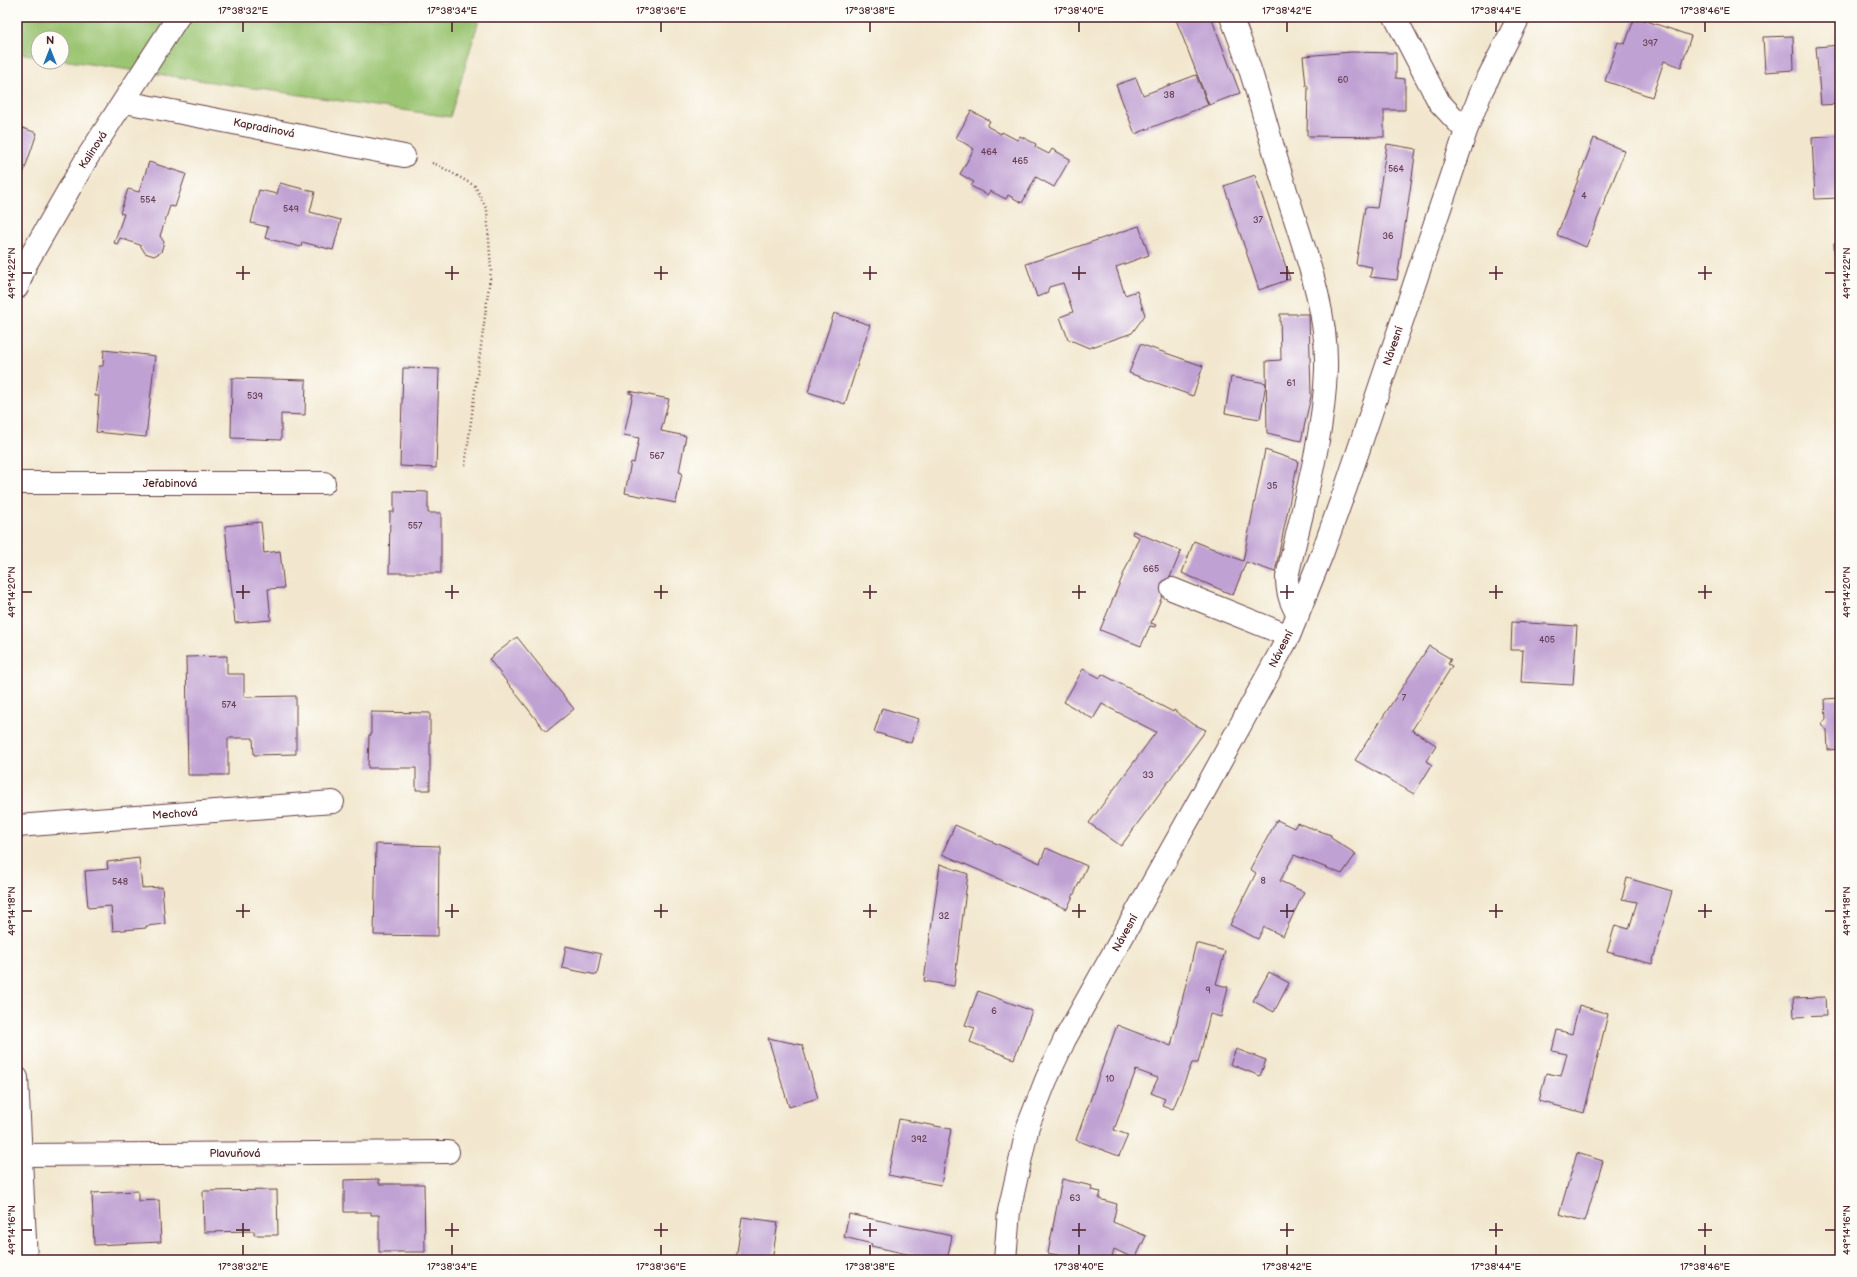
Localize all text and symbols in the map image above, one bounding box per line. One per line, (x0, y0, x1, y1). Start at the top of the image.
text: 17°38'32"E (218, 5, 268, 17)
text: 17°38'34"E (427, 5, 477, 17)
text: 17°38'36"E (636, 5, 686, 17)
text: 17°38'38"E (845, 5, 895, 17)
text: 17°38'40"E (1054, 5, 1104, 17)
text: 17°38'42"E (1262, 5, 1312, 17)
text: 17°38'44"E (1471, 5, 1521, 17)
text: 17°38'46"E (1680, 5, 1730, 17)
north arrow (30, 30, 70, 70)
text: N (46, 34, 54, 47)
house number: 397 (1642, 38, 1658, 49)
house number: 60 (1338, 75, 1348, 86)
house number: 38 (1164, 90, 1174, 101)
street label: Kapradinová (232, 116, 296, 140)
street label: Kalinová (76, 129, 110, 171)
house number: 464 (981, 147, 998, 158)
house number: 465 (1012, 156, 1028, 167)
house number: 564 (1388, 164, 1405, 175)
house number: 4 (1581, 191, 1587, 202)
house number: 554 (140, 195, 156, 206)
house number: 549 (283, 204, 299, 215)
house number: 37 (1253, 215, 1264, 226)
house number: 36 (1382, 231, 1394, 242)
text: 49°14'22"N (6, 247, 18, 299)
text: 49°14'22"N (1841, 247, 1853, 299)
street label: Návesní (1380, 324, 1406, 367)
house number: 61 (1287, 378, 1295, 389)
house number: 539 (247, 391, 263, 402)
house number: 567 (649, 451, 665, 462)
street label: Jeřabinová (143, 477, 197, 490)
house number: 35 (1267, 481, 1277, 492)
house number: 557 (408, 521, 423, 532)
house number: 665 (1143, 564, 1159, 575)
text: 49°14'20"N (6, 566, 18, 618)
text: 49°14'20"N (1841, 566, 1853, 618)
street label: Návesní (1266, 628, 1296, 670)
house number: 405 (1539, 635, 1555, 646)
house number: 7 (1402, 693, 1407, 704)
house number: 574 (221, 700, 237, 711)
house number: 33 (1142, 770, 1154, 781)
street label: Mechová (152, 806, 198, 822)
house number: 8 (1260, 876, 1266, 887)
house number: 548 (112, 877, 128, 888)
text: 49°14'18"N (6, 886, 18, 936)
text: 49°14'18"N (1841, 886, 1853, 936)
house number: 32 (939, 911, 950, 922)
street label: Návesní (1110, 912, 1141, 954)
house number: 9 (1205, 985, 1211, 996)
house number: 6 (991, 1006, 997, 1017)
house number: 10 (1106, 1074, 1114, 1085)
house number: 392 (911, 1134, 928, 1145)
street label: Plavuňová (210, 1147, 260, 1160)
house number: 63 (1069, 1193, 1081, 1204)
text: 49°14'16"N (6, 1205, 18, 1255)
text: 49°14'16"N (1841, 1205, 1853, 1255)
text: 17°38'32"E (218, 1261, 268, 1273)
text: 17°38'34"E (427, 1261, 477, 1273)
text: 17°38'36"E (636, 1261, 686, 1273)
text: 17°38'38"E (845, 1261, 895, 1273)
text: 17°38'40"E (1054, 1261, 1104, 1273)
text: 17°38'42"E (1262, 1261, 1312, 1273)
text: 17°38'44"E (1471, 1261, 1521, 1273)
text: 17°38'46"E (1680, 1261, 1730, 1273)

